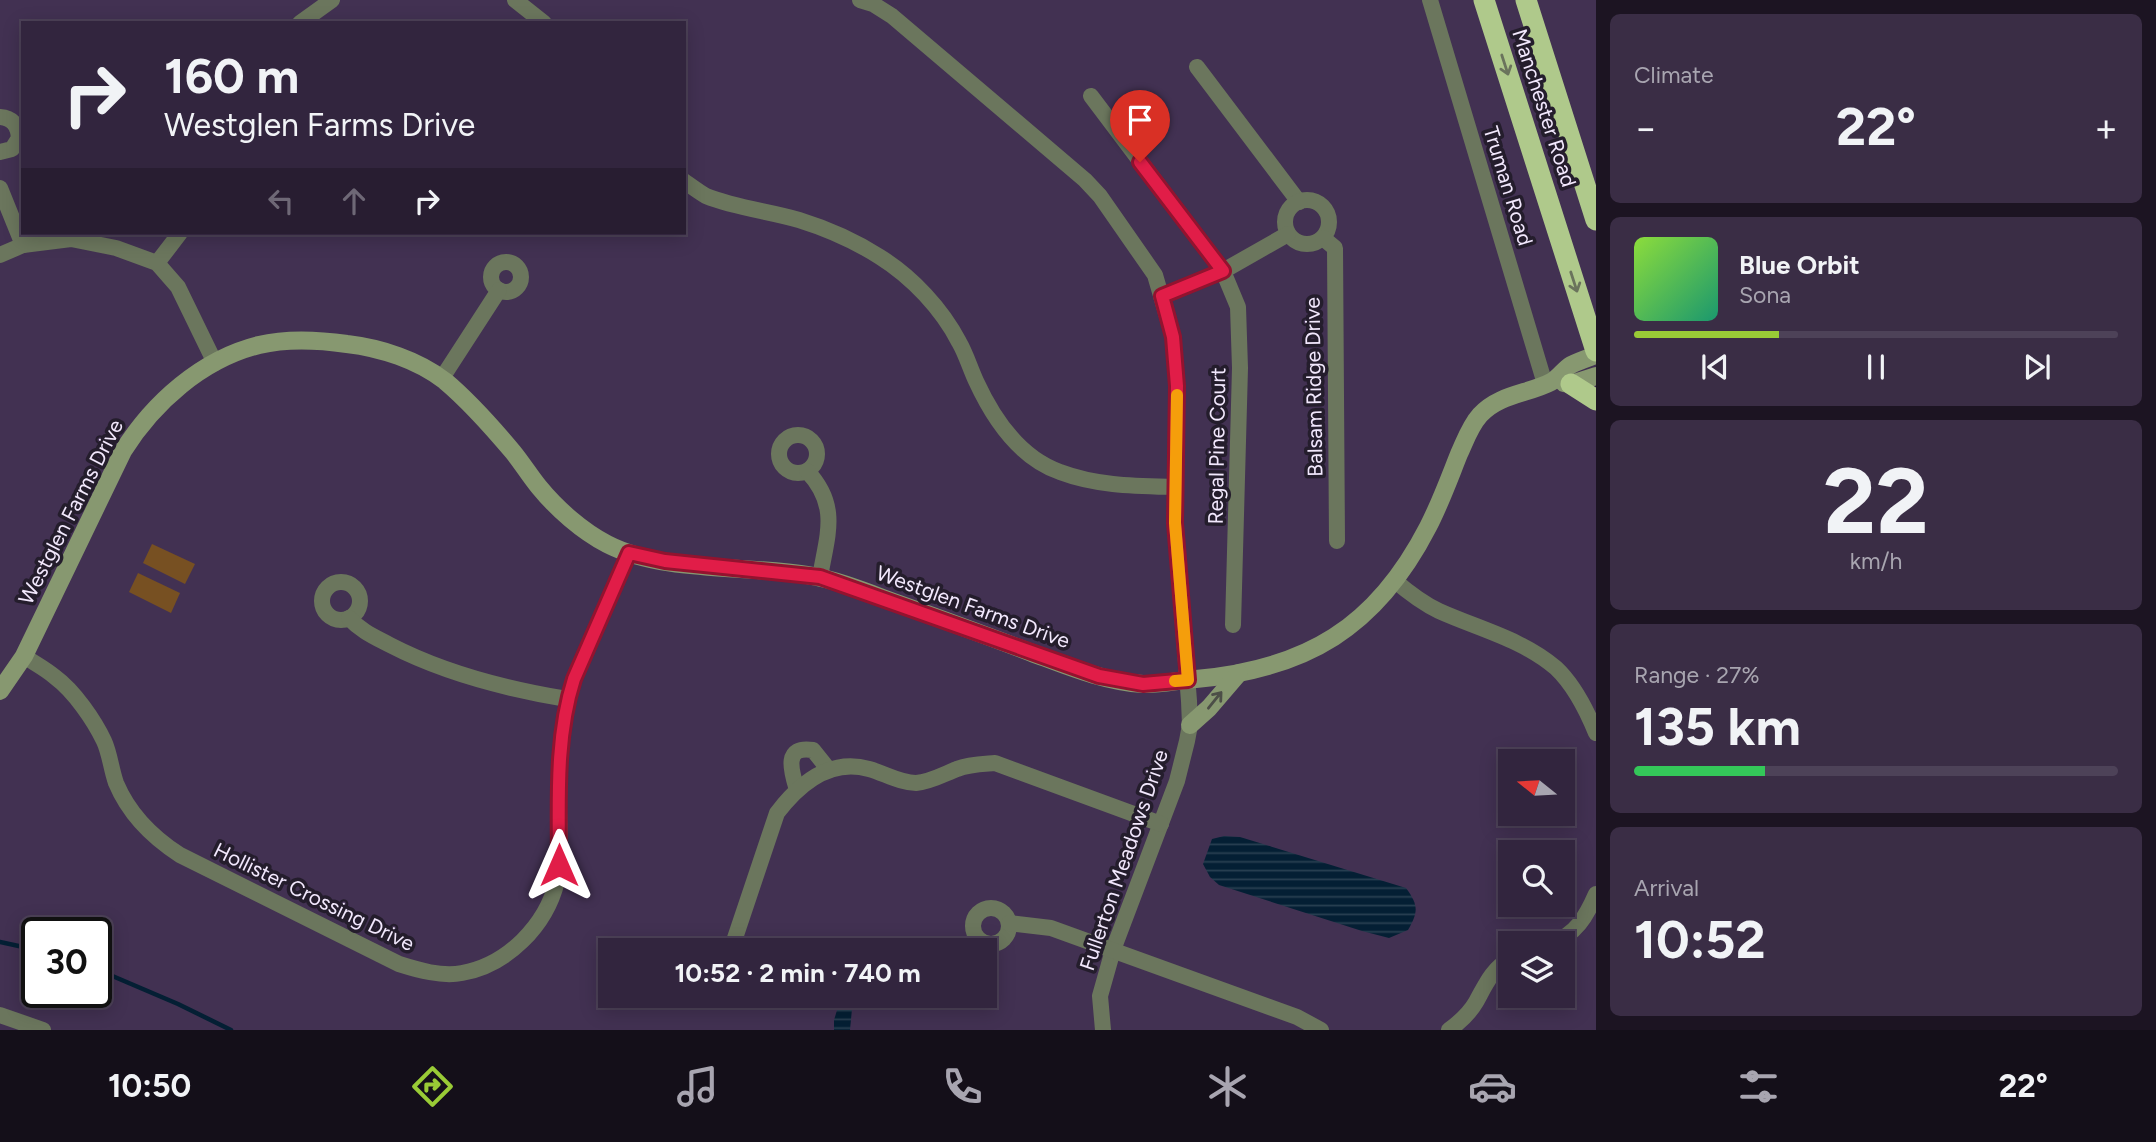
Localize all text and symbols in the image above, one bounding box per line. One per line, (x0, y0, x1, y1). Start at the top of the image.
street label: Manchester Road (1507, 26, 1582, 190)
text: 160 m (164, 46, 299, 105)
icon: right (49, 49, 140, 140)
one-way arrow (1499, 54, 1512, 76)
text: Climate (1634, 61, 1713, 89)
pin (1110, 90, 1170, 162)
text: 22° (1836, 96, 1916, 158)
icon: arrive (1121, 101, 1159, 139)
text: − (1634, 105, 1658, 151)
text: + (2094, 105, 2118, 151)
text: Westglen Farms Drive (164, 106, 475, 144)
street label: Truman Road (1479, 123, 1538, 248)
icon: left (262, 182, 300, 220)
icon: ahead (335, 182, 373, 220)
icon: right (408, 182, 446, 220)
text: Blue Orbit (1739, 249, 1860, 281)
one-way arrow (1569, 270, 1581, 292)
text: Sona (1739, 281, 1791, 309)
street label: Balsam Ridge Drive (1299, 297, 1328, 477)
icon: previous (1696, 348, 1734, 386)
icon: pause (1857, 348, 1895, 386)
icon: next (2018, 348, 2056, 386)
street label: Regal Pine Court (1203, 367, 1230, 525)
street label: Westglen Farms Drive (13, 415, 128, 608)
text: 22 (1823, 447, 1929, 556)
text: km/h (1850, 547, 1902, 575)
street label: Westglen Farms Drive (873, 560, 1073, 653)
text: Range · 27% (1634, 661, 1760, 689)
one-way arrow (1208, 692, 1223, 710)
text: 135 km (1634, 696, 1801, 758)
street label: Fullerton Meadows Drive (1074, 746, 1173, 974)
north arrow (1498, 749, 1575, 826)
map controls (1498, 749, 1575, 1008)
position arrow (522, 828, 596, 902)
street label: Hollister Crossing Drive (210, 837, 419, 956)
button: search (1498, 840, 1575, 917)
text: Arrival (1634, 874, 1699, 902)
text: 10:52 (1634, 909, 1766, 971)
speed limit sign: 30 (21, 917, 112, 1008)
button: layers (1498, 931, 1575, 1008)
text: 10:52 · 2 min · 740 m (674, 957, 921, 989)
icon: directions (408, 1062, 457, 1111)
icon: music (673, 1062, 722, 1111)
icon: phone (938, 1062, 987, 1111)
icon: climate (1203, 1062, 1252, 1111)
icon: car (1468, 1062, 1517, 1111)
icon: filters (1734, 1062, 1783, 1111)
text: 10:50 (108, 1067, 191, 1105)
text: 22° (1999, 1067, 2048, 1105)

